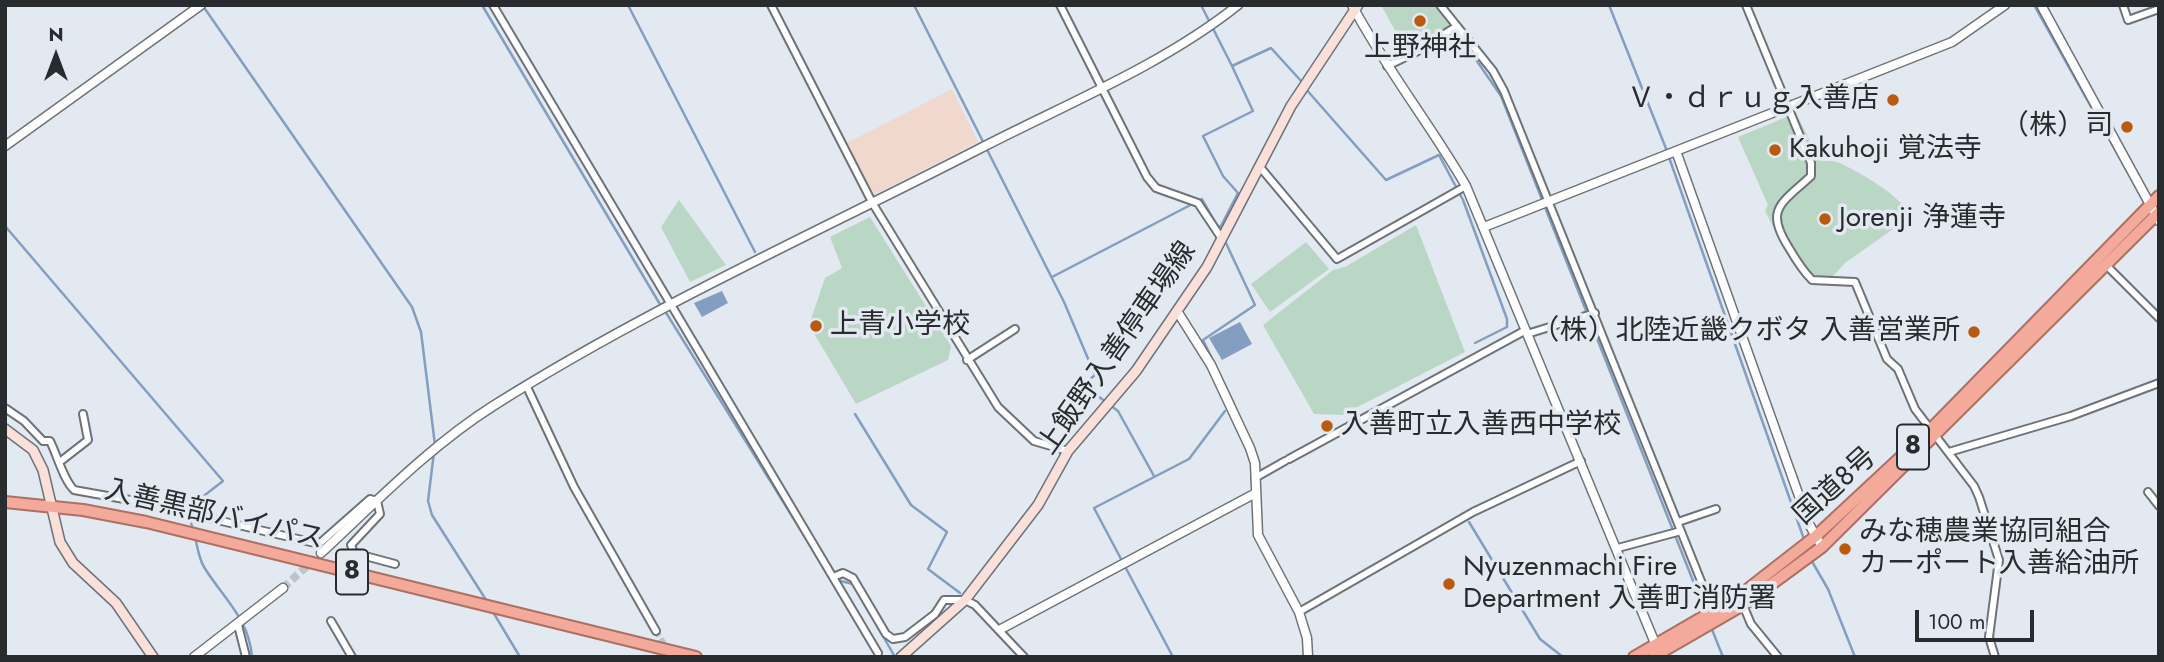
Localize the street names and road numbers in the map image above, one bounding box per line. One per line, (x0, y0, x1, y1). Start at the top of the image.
street label: 上飯野入善停車場線 (1032, 236, 1204, 462)
road number: 8 (1897, 424, 1929, 470)
street label: 国道8号 (1788, 441, 1884, 533)
street label: 入善黒部バイパス (101, 474, 327, 558)
road number: 8 (336, 550, 368, 594)

